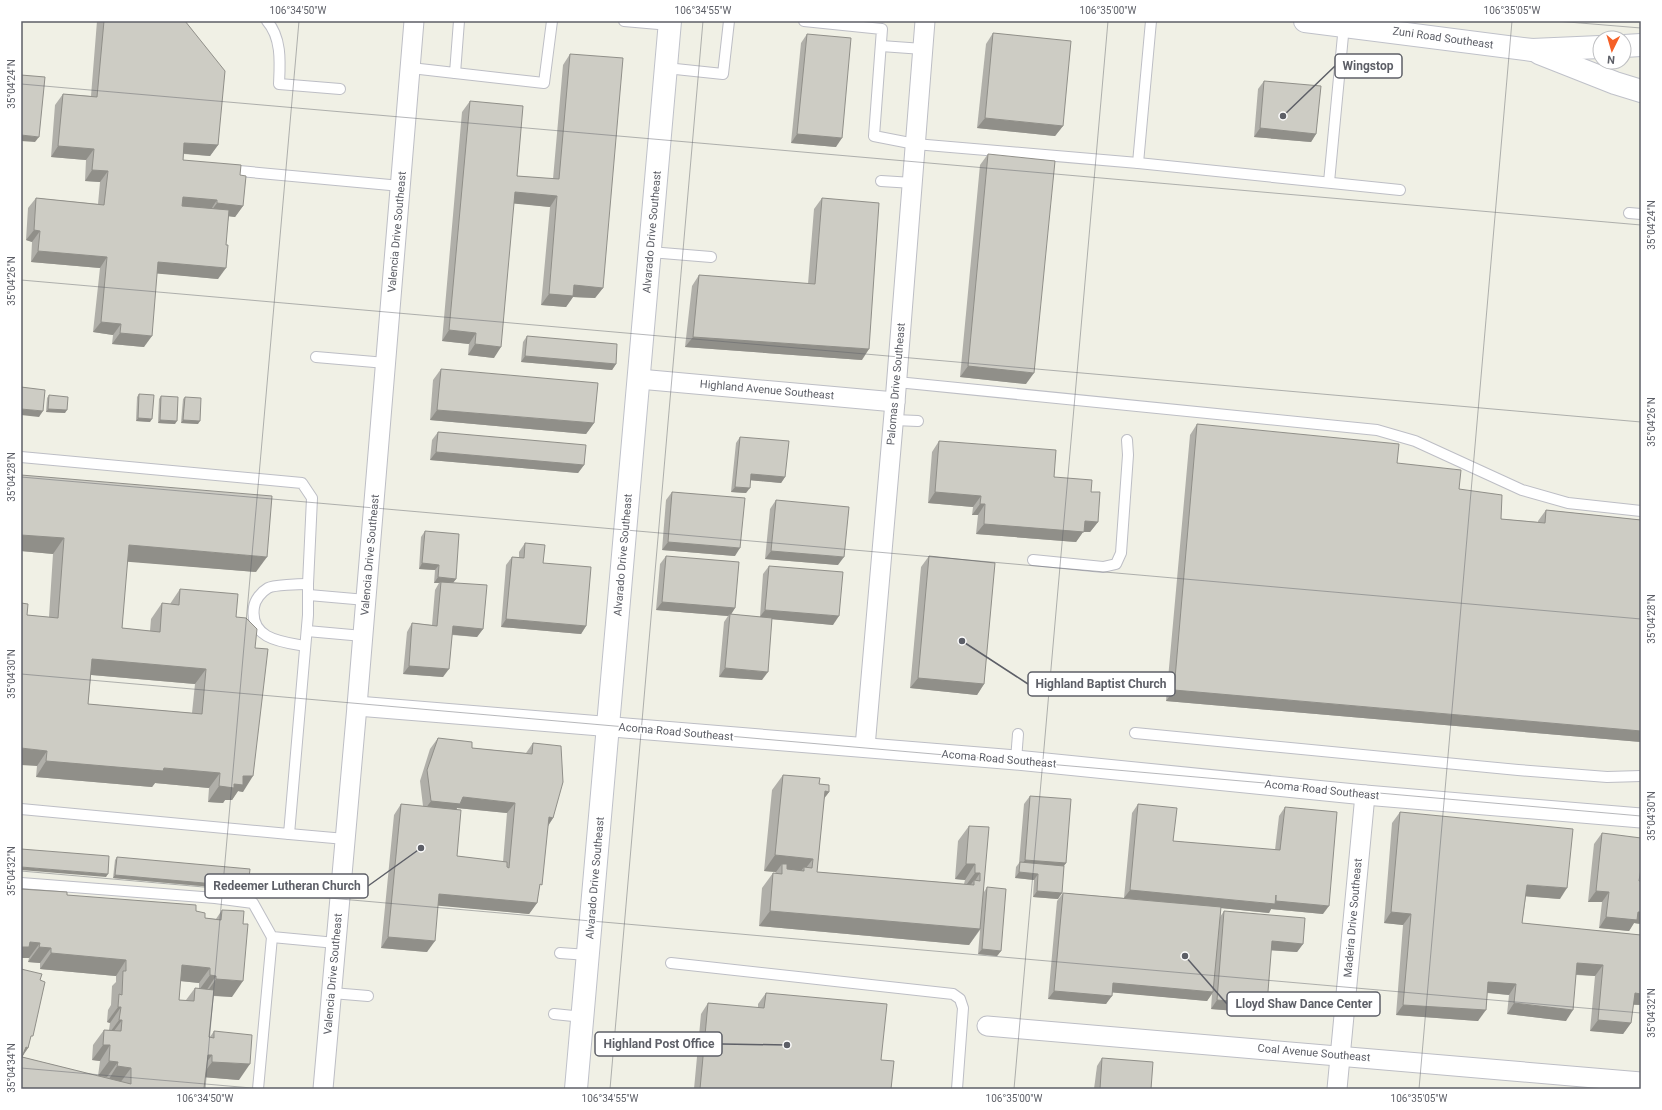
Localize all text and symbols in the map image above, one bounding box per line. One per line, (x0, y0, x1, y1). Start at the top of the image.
text: 106°34'50"W (270, 5, 327, 16)
text: 106°34'55"W (675, 5, 732, 16)
text: 106°35'00"W (1080, 5, 1137, 16)
text: 106°35'05"W (1484, 5, 1541, 16)
street label: Zuni Road Southeast (1392, 24, 1495, 52)
north arrow (1592, 30, 1632, 70)
text: N (1607, 53, 1616, 66)
callout: Wingstop (1335, 54, 1402, 78)
text: 35°04'24"N (6, 59, 17, 109)
text: Wingstop (1343, 59, 1394, 73)
street label: Alvarado Drive Southeast (640, 170, 664, 294)
street label: Valencia Drive Southeast (385, 171, 409, 293)
text: 35°04'24"N (1646, 200, 1657, 250)
text: 35°04'26"N (6, 256, 17, 306)
street label: Palomas Drive Southeast (884, 322, 908, 446)
street label: Highland Avenue Southeast (699, 378, 835, 402)
text: 35°04'26"N (1646, 397, 1657, 447)
text: 35°04'28"N (6, 452, 17, 502)
street label: Alvarado Drive Southeast (611, 493, 635, 617)
street label: Valencia Drive Southeast (358, 494, 382, 616)
text: 35°04'28"N (1646, 594, 1657, 644)
text: 35°04'30"N (6, 649, 17, 699)
callout: Highland Baptist Church (1028, 672, 1175, 696)
text: Highland Baptist Church (1035, 677, 1167, 691)
street label: Acoma Road Southeast (618, 721, 734, 744)
street label: Acoma Road Southeast (941, 748, 1057, 771)
street label: Acoma Road Southeast (1264, 778, 1380, 803)
text: 35°04'30"N (1646, 791, 1657, 841)
street label: Alvarado Drive Southeast (583, 816, 607, 940)
text: 35°04'32"N (6, 846, 17, 896)
street label: Madeira Drive Southeast (1341, 857, 1365, 978)
callout: Redeemer Lutheran Church (205, 874, 368, 898)
text: Redeemer Lutheran Church (213, 879, 361, 893)
street label: Valencia Drive Southeast (321, 913, 345, 1035)
text: 35°04'32"N (1646, 988, 1657, 1038)
callout: Lloyd Shaw Dance Center (1227, 992, 1380, 1016)
text: Lloyd Shaw Dance Center (1235, 997, 1373, 1011)
callout: Highland Post Office (595, 1032, 722, 1056)
text: Highland Post Office (603, 1037, 715, 1051)
street label: Coal Avenue Southeast (1257, 1042, 1371, 1064)
text: 35°04'34"N (6, 1043, 17, 1093)
text: 106°34'50"W (177, 1093, 234, 1104)
text: 106°34'55"W (582, 1093, 639, 1104)
text: 106°35'00"W (986, 1093, 1043, 1104)
text: 106°35'05"W (1391, 1093, 1448, 1104)

